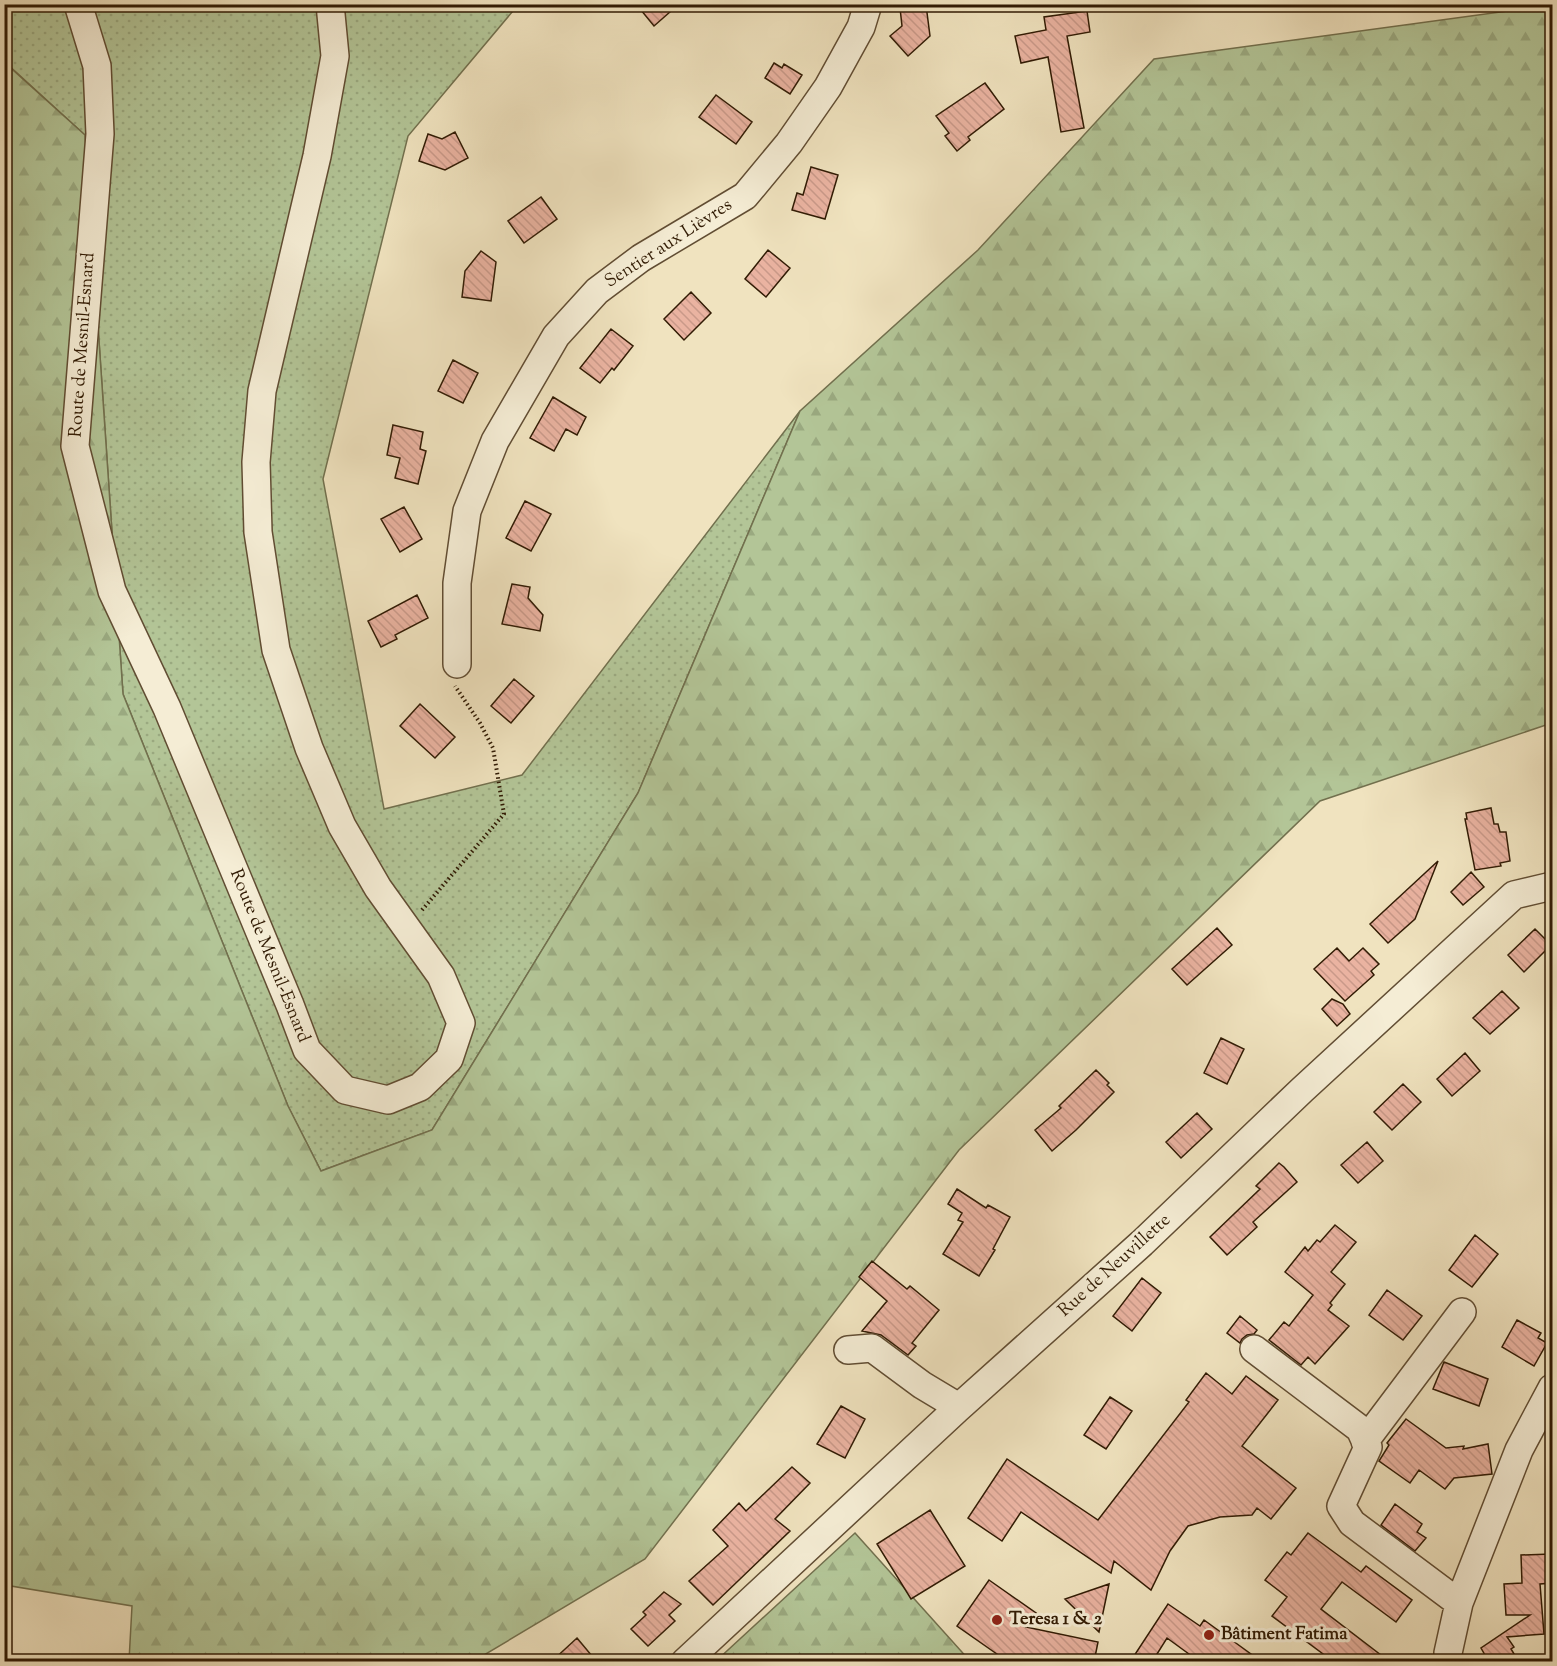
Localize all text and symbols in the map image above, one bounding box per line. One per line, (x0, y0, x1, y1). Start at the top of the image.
street label: Sentier aux Lièvres (600, 193, 738, 295)
street label: Route de Mesnil-Esnard (64, 252, 102, 438)
street label: Route de Mesnil-Esnard (222, 865, 316, 1047)
street label: Rue de Neuvillette (1053, 1208, 1177, 1324)
place label: Teresa 1 & 2 (1009, 1607, 1103, 1633)
marker: Teresa 1 & 2 (990, 1613, 1004, 1627)
place label: Bâtiment Fatima (1221, 1622, 1348, 1648)
marker: Bâtiment Fatima (1202, 1628, 1216, 1642)

